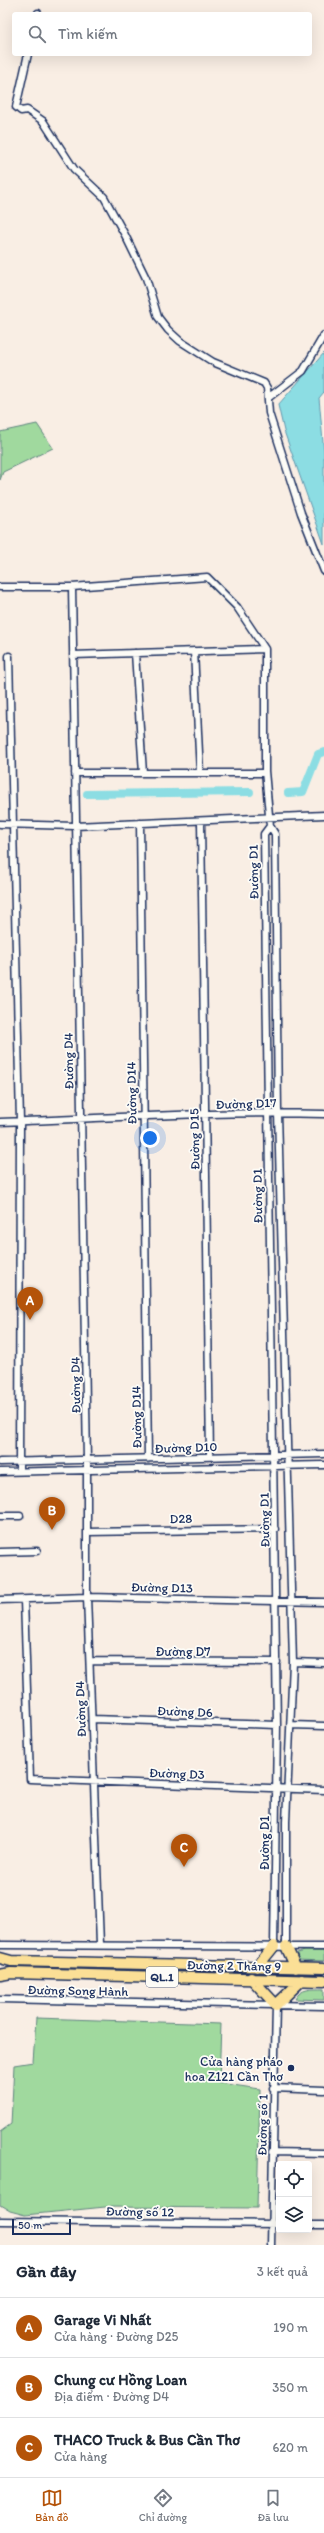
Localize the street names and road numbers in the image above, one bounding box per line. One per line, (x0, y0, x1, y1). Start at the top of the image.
street label: Đường D1 (246, 845, 261, 899)
street label: Đường D4 (61, 1032, 76, 1089)
street label: Đường D14 (123, 1061, 140, 1124)
street label: Đường D17 (215, 1095, 277, 1112)
street label: Đường D15 (186, 1108, 203, 1170)
street label: Đường D1 (250, 1169, 265, 1223)
street label: Đường D4 (68, 1356, 83, 1413)
street label: Đường D14 (128, 1385, 145, 1448)
street label: Đường D10 (154, 1439, 218, 1456)
street label: Đường D1 (257, 1493, 272, 1547)
street label: D28 (170, 1511, 192, 1526)
street label: Đường D13 (131, 1579, 193, 1596)
street label: Đường D7 (155, 1644, 211, 1659)
street label: Đường D4 (72, 1680, 89, 1737)
street label: Đường D6 (157, 1703, 213, 1720)
street label: Đường D3 (149, 1765, 205, 1782)
street label: Đường D1 (257, 1816, 272, 1870)
street label: Đường 2 Tháng 9 (187, 1957, 282, 1974)
road number: QL.1 (146, 1967, 178, 1987)
street label: Đường Song Hành (28, 1982, 128, 1999)
street label: Đường số 1 (254, 2094, 271, 2156)
street label: Đường số 12 (106, 2203, 174, 2220)

